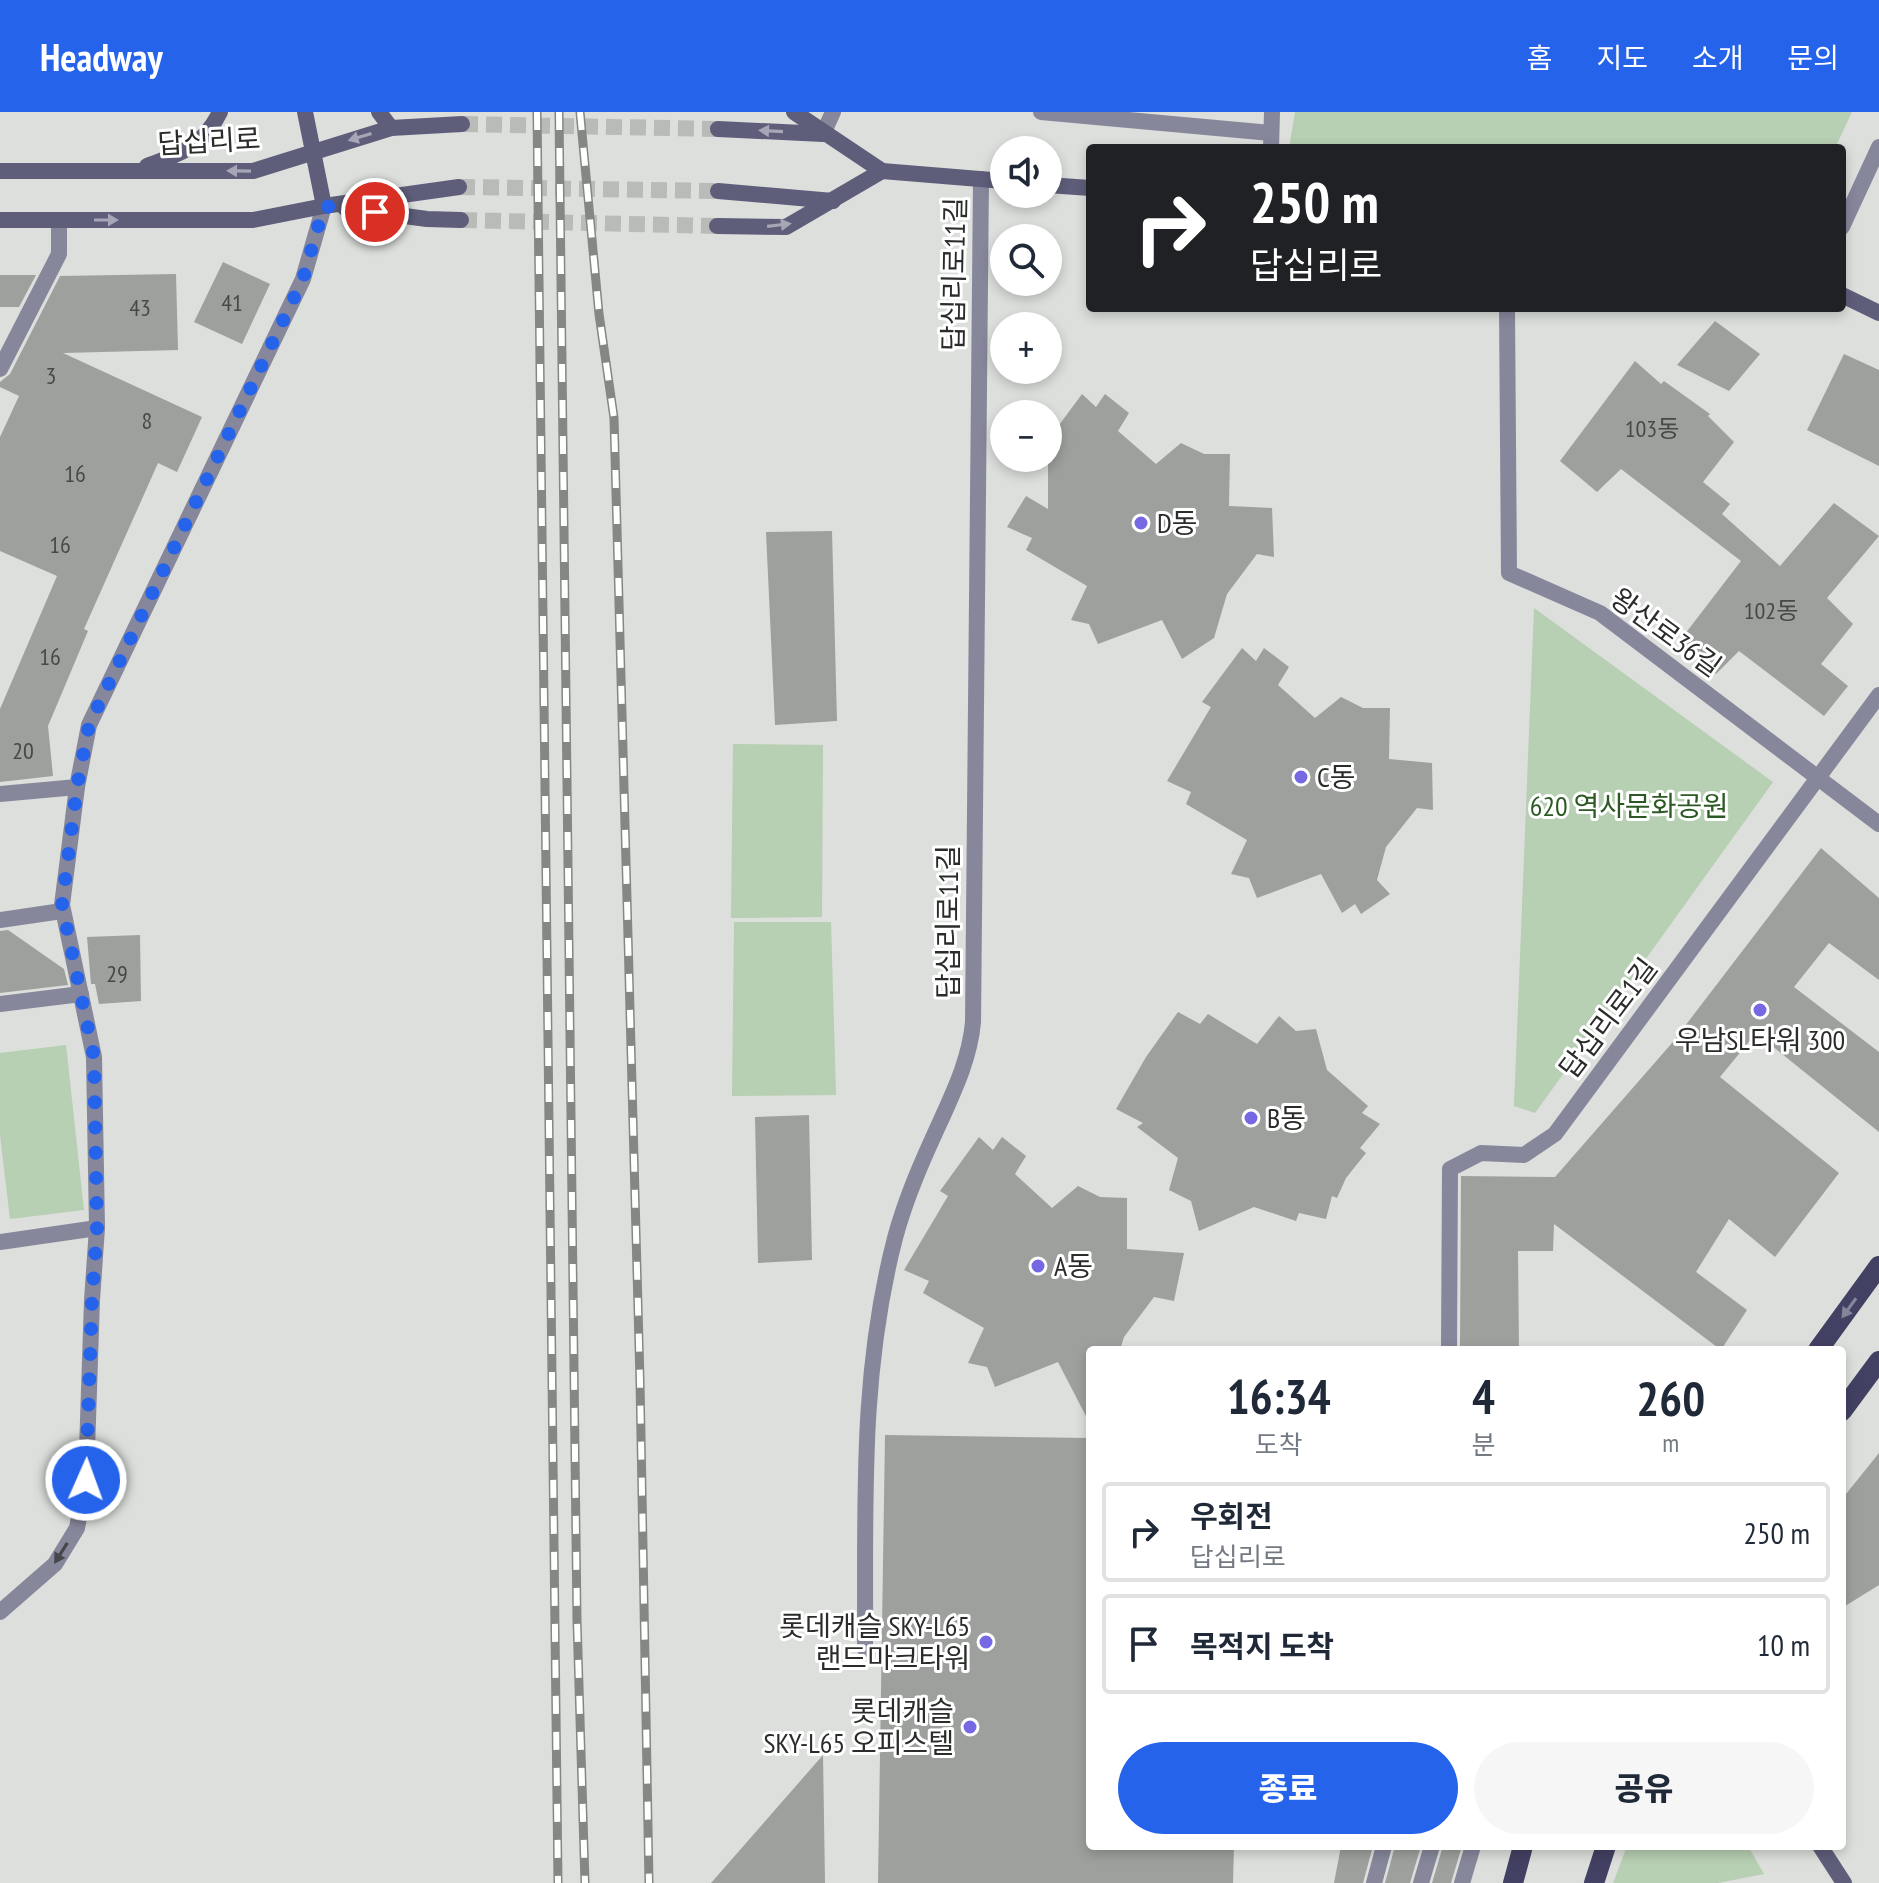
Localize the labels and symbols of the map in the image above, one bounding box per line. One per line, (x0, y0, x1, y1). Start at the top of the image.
street label: 답십리로 (157, 119, 261, 162)
one-way arrow (758, 125, 783, 138)
one-way arrow (347, 132, 371, 144)
one-way arrow (226, 165, 251, 177)
pin (341, 178, 409, 246)
street label: 답십리로11길 (934, 197, 973, 351)
one-way arrow (94, 214, 119, 226)
one-way arrow (766, 219, 791, 232)
house number: 41 (221, 287, 243, 318)
house number: 43 (129, 292, 151, 323)
house number: 3 (46, 360, 56, 391)
house number: 8 (142, 405, 152, 436)
house number: 103동 (1625, 413, 1679, 444)
house number: 16 (64, 458, 86, 489)
place label: D동 (1157, 504, 1197, 541)
marker: D동 (1132, 514, 1150, 532)
house number: 16 (49, 529, 71, 560)
street label: 왕산로36길 (1604, 579, 1729, 684)
house number: 102동 (1744, 595, 1798, 626)
house number: 16 (39, 641, 61, 672)
house number: 20 (12, 735, 34, 766)
place label: C동 (1317, 758, 1356, 795)
marker: C동 (1292, 768, 1310, 786)
park label: 620 역사문화공원 (1530, 787, 1728, 824)
street label: 답십리로11길 (929, 845, 966, 999)
street label: 답십리로1길 (1550, 950, 1665, 1085)
house number: 29 (106, 958, 128, 989)
marker: 우남SL타워 300 (1751, 1001, 1769, 1019)
place label: 우남SL타워 300 (1675, 1021, 1845, 1058)
place label: B동 (1267, 1099, 1306, 1136)
marker: B동 (1242, 1109, 1260, 1127)
place label: A동 (1054, 1247, 1093, 1284)
marker: A동 (1029, 1257, 1047, 1275)
one-way arrow (1841, 1297, 1857, 1319)
position arrow (44, 1438, 128, 1522)
one-way arrow (55, 1542, 69, 1564)
place label: 롯데캐슬 SKY-L65 랜드마크타워 (780, 1607, 970, 1676)
marker: 롯데캐슬 SKY-L65 랜드마크타워 (977, 1633, 995, 1651)
place label: 롯데캐슬 SKY-L65 오피스텔 (764, 1692, 954, 1761)
marker: 롯데캐슬 SKY-L65 오피스텔 (961, 1718, 979, 1736)

